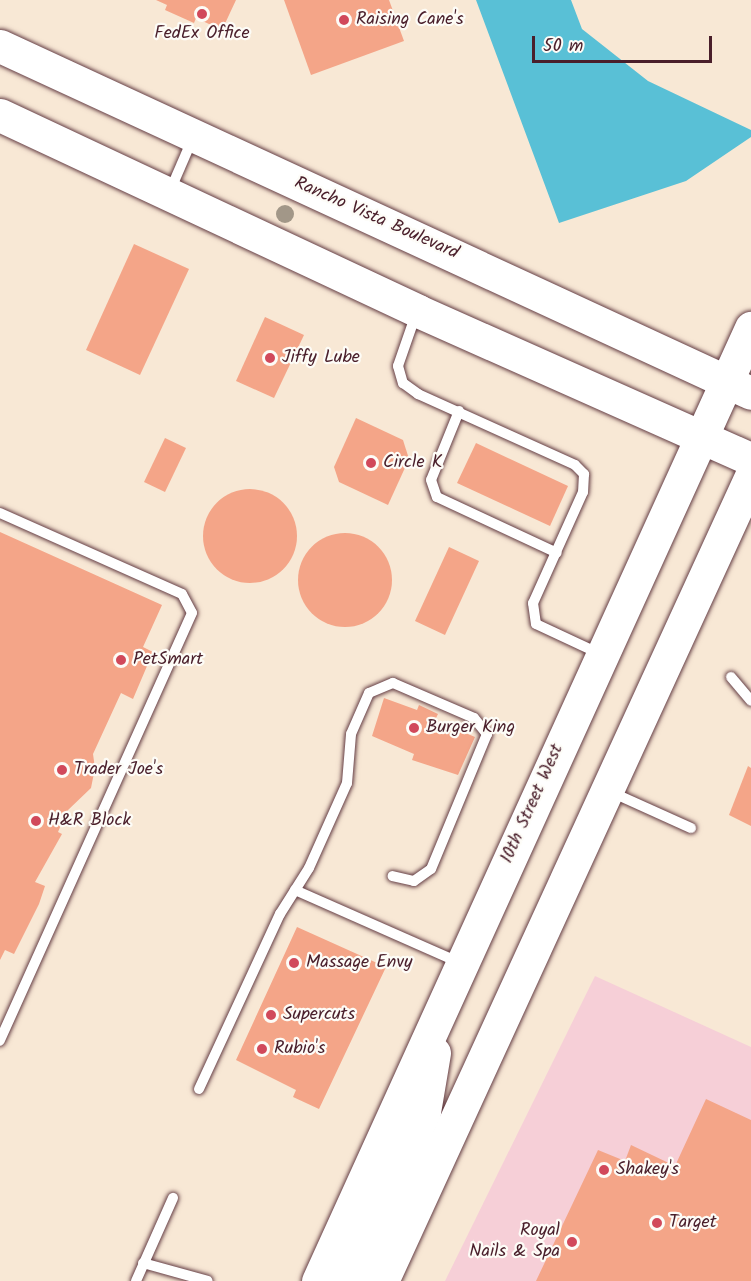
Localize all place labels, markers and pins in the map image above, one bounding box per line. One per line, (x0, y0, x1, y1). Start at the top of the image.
marker: FedEx Office (195, 7, 209, 21)
place label: Raising Cane's (356, 9, 464, 31)
marker: Raising Cane's (337, 13, 351, 27)
place label: FedEx Office (154, 23, 250, 45)
place label: Jiffy Lube (282, 347, 360, 369)
marker: Jiffy Lube (263, 351, 277, 365)
place label: Circle K (383, 452, 442, 474)
marker: Circle K (364, 456, 378, 470)
place label: PetSmart (133, 649, 203, 671)
marker: PetSmart (114, 653, 128, 667)
place label: Burger King (426, 717, 515, 739)
marker: Burger King (407, 721, 421, 735)
place label: Trader Joe's (74, 759, 163, 781)
marker: Trader Joe's (55, 763, 69, 777)
place label: H&R Block (48, 810, 131, 832)
marker: H&R Block (29, 814, 43, 828)
place label: Massage Envy (306, 952, 412, 974)
marker: Massage Envy (287, 956, 301, 970)
place label: Supercuts (283, 1004, 355, 1026)
marker: Supercuts (264, 1008, 278, 1022)
place label: Rubio's (274, 1038, 325, 1060)
marker: Rubio's (255, 1042, 269, 1056)
place label: Shakey's (616, 1159, 679, 1181)
marker: Shakey's (597, 1163, 611, 1177)
place label: Target (669, 1212, 717, 1234)
marker: Target (650, 1216, 664, 1230)
place label: Royal Nails & Spa (469, 1221, 560, 1264)
marker: Royal Nails & Spa (565, 1235, 579, 1249)

